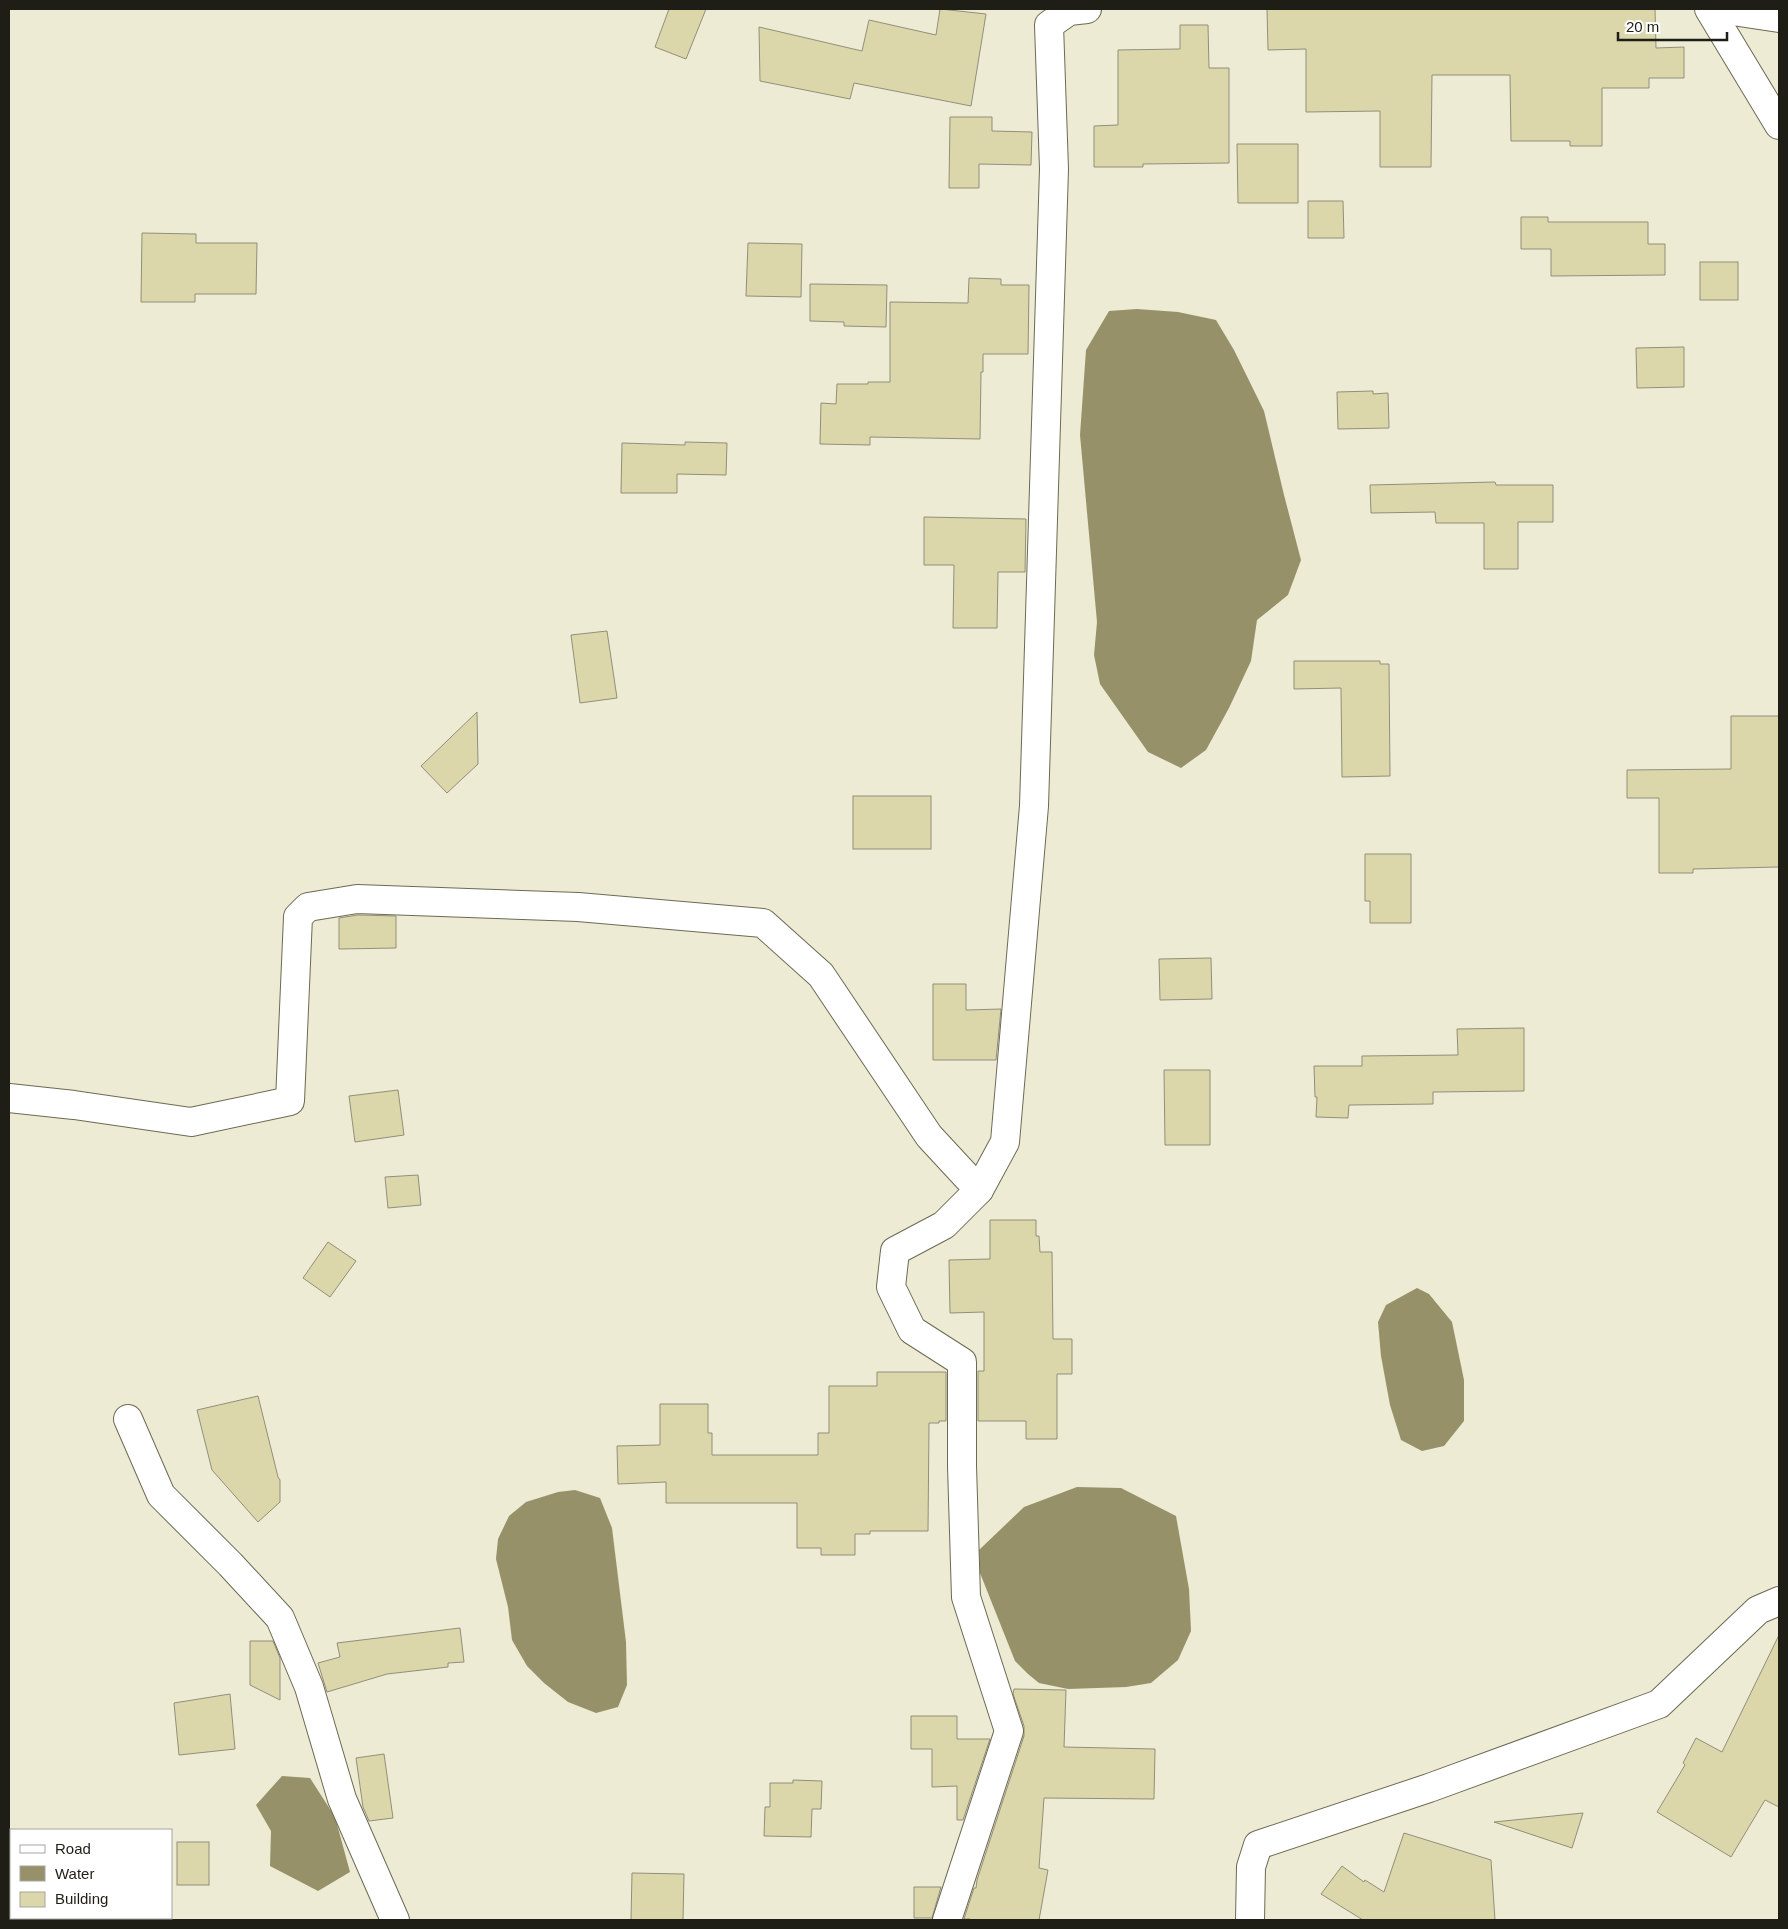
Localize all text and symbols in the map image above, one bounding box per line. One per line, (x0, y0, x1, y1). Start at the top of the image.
scale bar (1618, 10, 1727, 42)
text: 20 m (1626, 18, 1659, 35)
legend (10, 1829, 172, 1919)
text: Road (55, 1840, 91, 1857)
text: Water (55, 1865, 94, 1882)
text: Building (55, 1890, 108, 1907)

